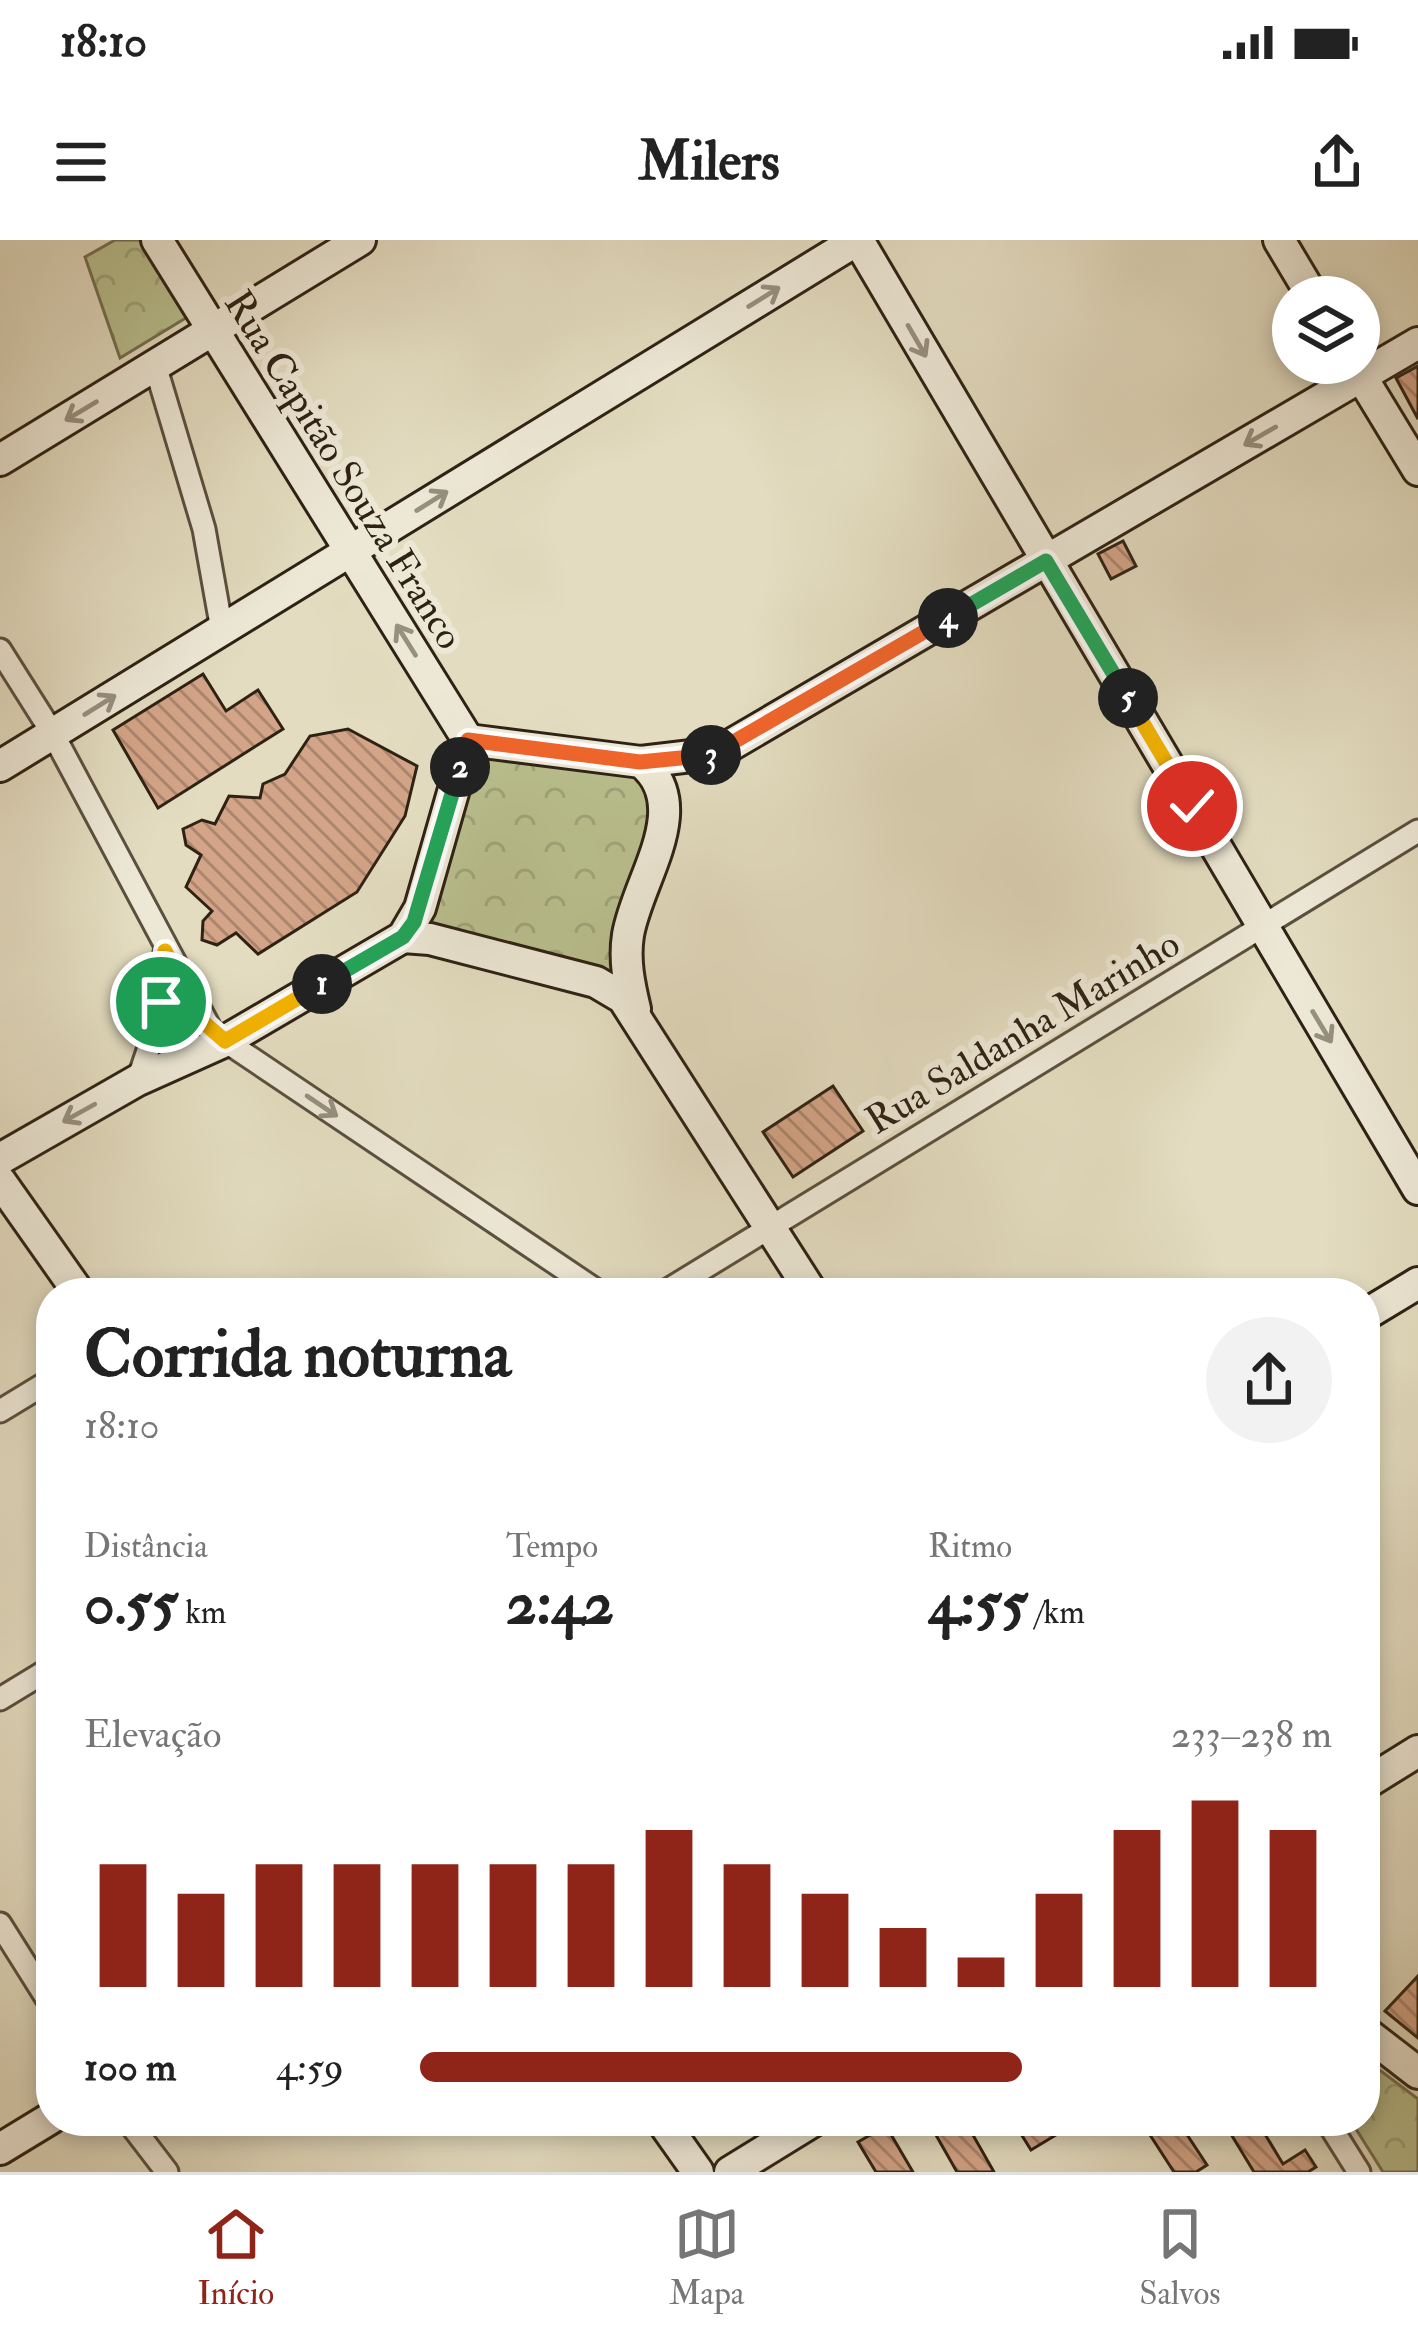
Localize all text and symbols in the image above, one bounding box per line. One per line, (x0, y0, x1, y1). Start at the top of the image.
text: 18:10 (60, 14, 147, 70)
text: Milers (638, 128, 780, 196)
icon: menu (48, 129, 114, 195)
icon: share (1304, 129, 1370, 195)
map controls (1272, 276, 1380, 384)
button: layers (1272, 276, 1380, 384)
street label: Rua Capitão Souza Franco (213, 281, 474, 658)
one-way arrow (747, 285, 781, 309)
one-way arrow (906, 323, 930, 358)
one-way arrow (65, 399, 99, 423)
one-way arrow (1244, 424, 1279, 448)
one-way arrow (414, 489, 448, 513)
pin: 4 (918, 588, 978, 648)
text: 4 (939, 597, 957, 638)
one-way arrow (394, 624, 418, 658)
pin: 5 (1098, 668, 1158, 728)
text: 5 (1121, 677, 1135, 718)
one-way arrow (82, 693, 116, 717)
pin: 3 (681, 725, 741, 785)
text: 3 (705, 734, 717, 775)
pin: 2 (430, 737, 490, 797)
text: 2 (452, 746, 468, 787)
pin (1141, 755, 1243, 857)
icon: check (1159, 773, 1225, 839)
street label: Rua Saldanha Marinho (857, 919, 1189, 1145)
pin (110, 951, 212, 1053)
pin: 1 (292, 954, 352, 1014)
text: 1 (316, 963, 328, 1004)
icon: arrive (128, 969, 194, 1035)
one-way arrow (1310, 1009, 1334, 1043)
one-way arrow (305, 1094, 339, 1119)
one-way arrow (62, 1102, 97, 1125)
text: Corrida noturna (84, 1314, 511, 1397)
button: share (1206, 1317, 1332, 1443)
text: 18:10 (84, 1401, 160, 1450)
text: Distância (84, 1526, 208, 1567)
text: Tempo (506, 1526, 598, 1567)
text: Ritmo (928, 1526, 1012, 1567)
text: 0.55 (84, 1567, 178, 1642)
text: 2:42 (506, 1567, 614, 1642)
text: 4:55 (928, 1567, 1028, 1642)
text: km (178, 1592, 226, 1633)
text: /km (1028, 1592, 1085, 1633)
text: Elevação (84, 1710, 221, 1759)
text: 233–238 m (1171, 1710, 1332, 1759)
text: 100 m (84, 2043, 176, 2092)
text: 4:59 (276, 2043, 344, 2092)
tab: Início (197, 2201, 274, 2314)
tab: Mapa (669, 2201, 744, 2314)
tab: Salvos (1139, 2201, 1221, 2314)

